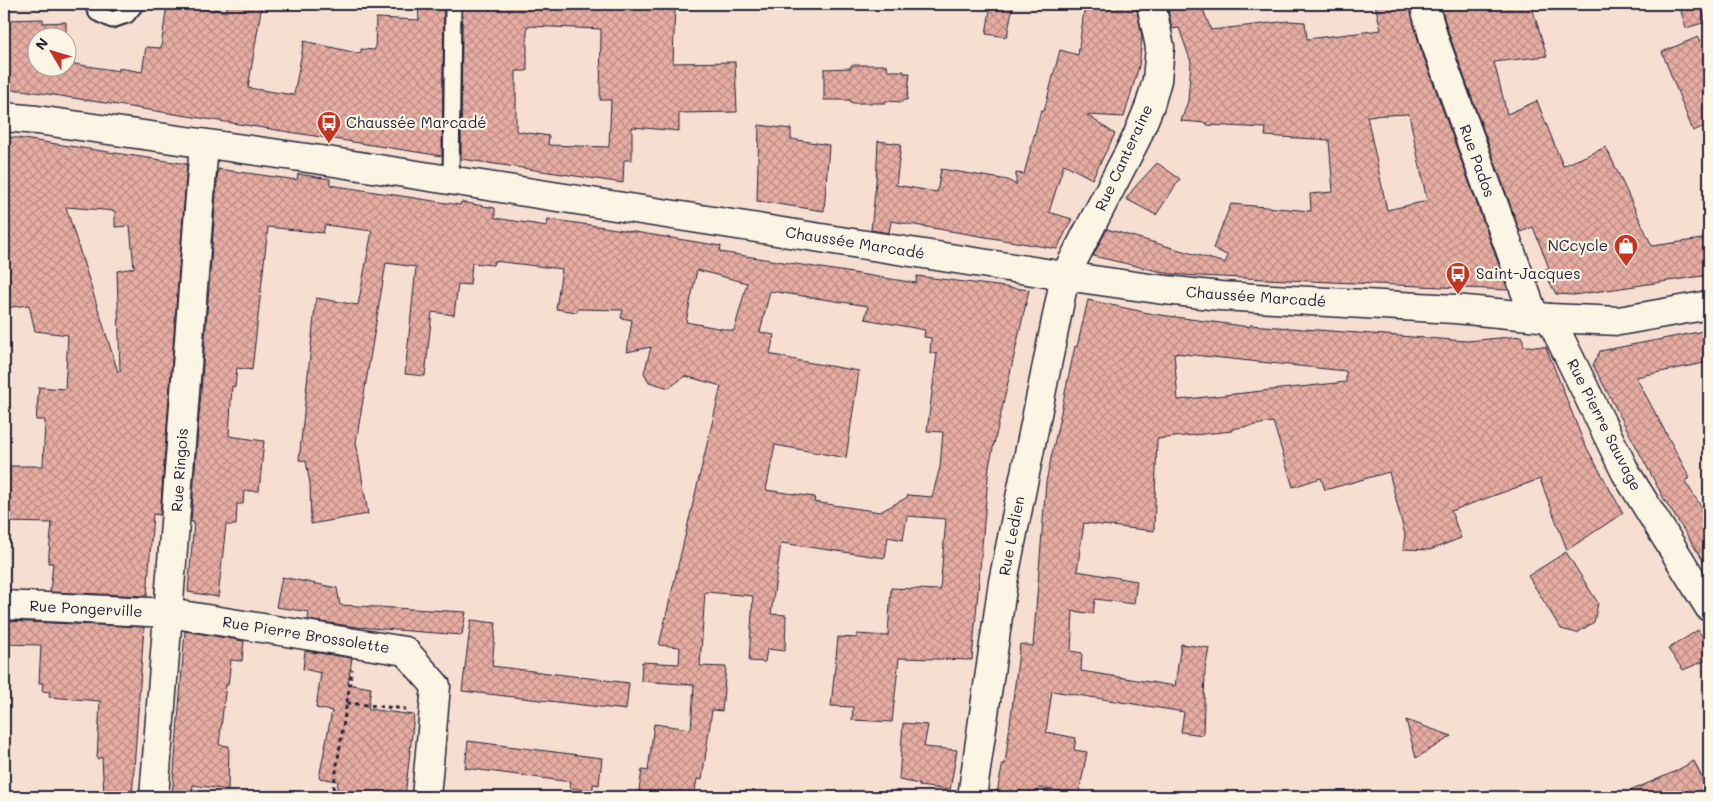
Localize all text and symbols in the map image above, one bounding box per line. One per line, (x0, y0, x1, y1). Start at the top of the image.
north arrow (28, 28, 78, 78)
text: N (31, 34, 52, 54)
street label: Rue Canteraine (1090, 101, 1157, 214)
bus stop icon: Chaussée Marcadé (316, 110, 342, 144)
place label: Chaussée Marcadé (346, 112, 486, 132)
street label: Rue Pados (1456, 121, 1500, 200)
street label: Chaussée Marcadé (784, 221, 926, 263)
shop icon: NCcycle (1613, 233, 1639, 267)
place label: NCcycle (1548, 235, 1608, 255)
bus stop icon: Saint-Jacques (1445, 261, 1471, 295)
place label: Saint-Jacques (1476, 263, 1580, 283)
street label: Chaussée Marcadé (1185, 281, 1327, 311)
street label: Rue Pierre Sauvage (1563, 355, 1647, 494)
street label: Rue Ringois (166, 427, 192, 512)
street label: Rue Ledien (993, 494, 1029, 577)
street label: Rue Pongerville (29, 595, 143, 621)
street label: Rue Pierre Brossolette (221, 611, 391, 657)

